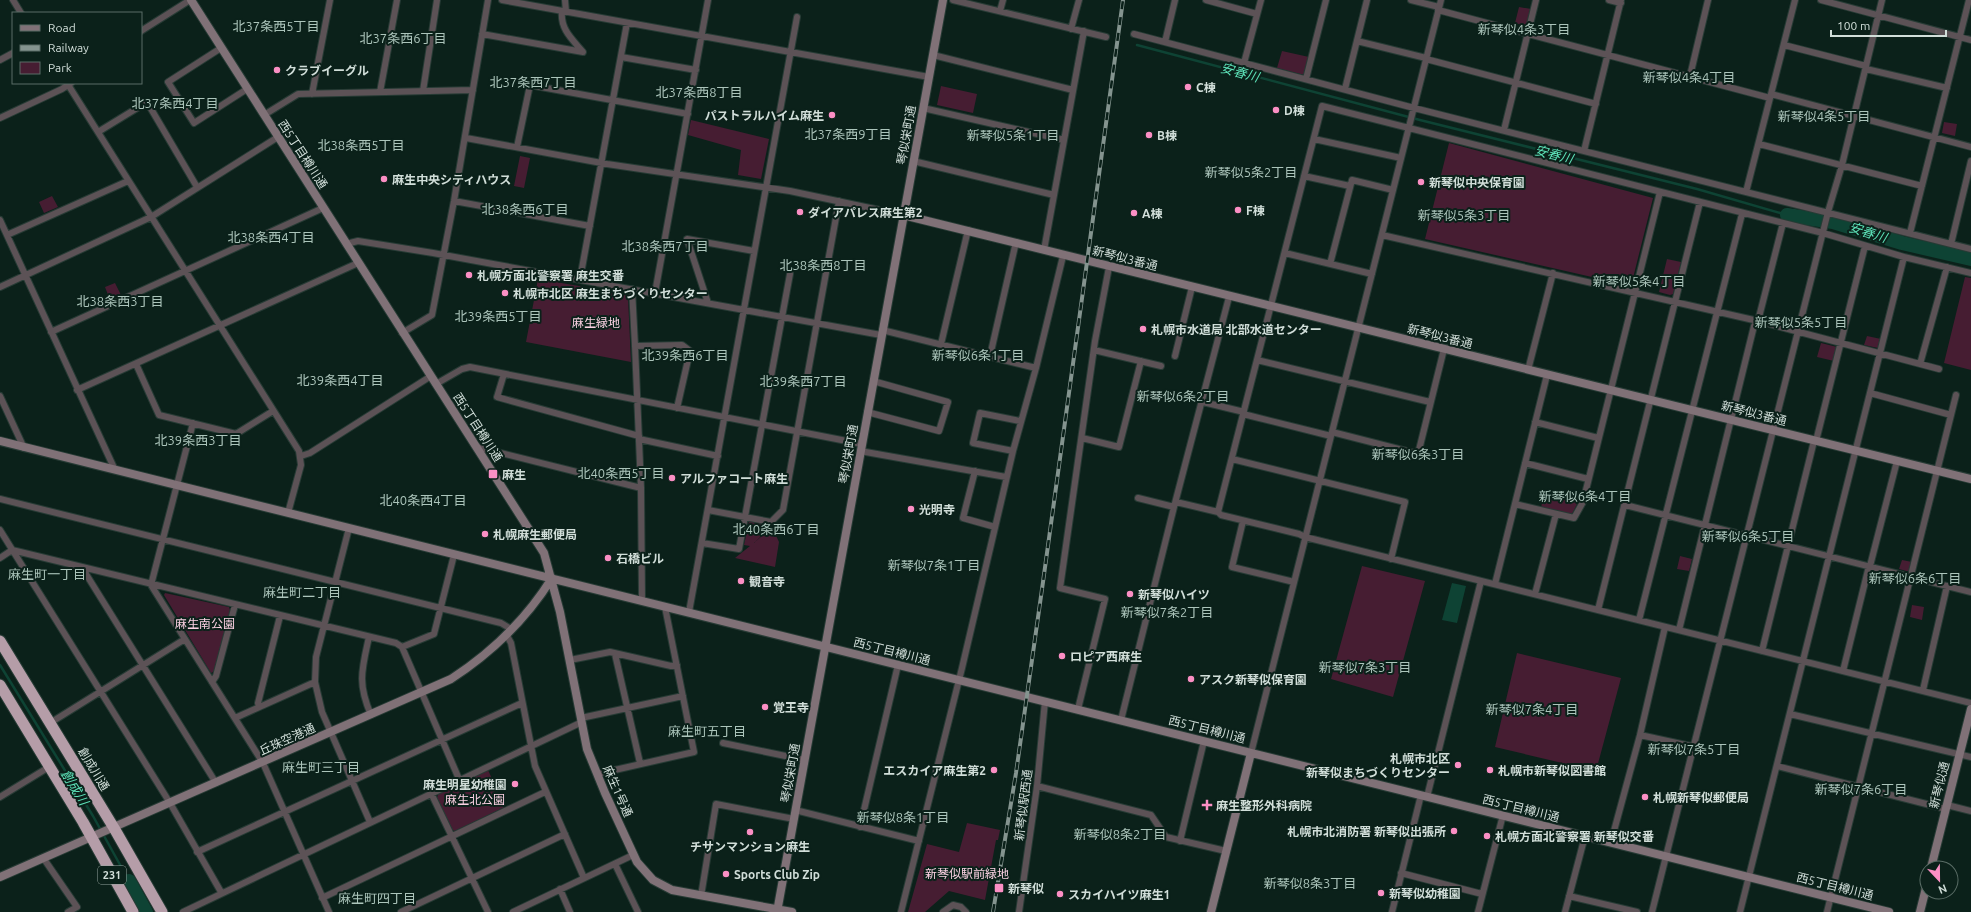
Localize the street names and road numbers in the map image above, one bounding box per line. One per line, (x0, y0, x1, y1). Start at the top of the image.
street label: 琴似栄町通 (894, 104, 918, 166)
street label: 西5丁目樽川通 (276, 117, 330, 191)
street label: 新琴似3番通 (1091, 244, 1159, 272)
street label: 新琴似3番通 (1406, 322, 1474, 350)
street label: 西5丁目樽川通 (451, 390, 505, 464)
street label: 新琴似3番通 (1720, 399, 1788, 427)
street label: 琴似栄町通 (836, 423, 860, 485)
street label: 西5丁目樽川通 (852, 635, 932, 667)
street label: 西5丁目樽川通 (1167, 713, 1247, 745)
street label: 丘珠空港通 (257, 721, 317, 757)
street label: 琴似栄町通 (778, 742, 802, 804)
street label: 創成川通 (75, 745, 113, 793)
street label: 新琴似通 (1927, 760, 1951, 810)
street label: 麻生1号通 (601, 763, 635, 819)
street label: 新琴似駅西通 (1012, 768, 1034, 842)
street label: 西5丁目樽川通 (1481, 792, 1561, 824)
road number: 231 (98, 866, 126, 884)
street label: 西5丁目樽川通 (1795, 870, 1875, 902)

